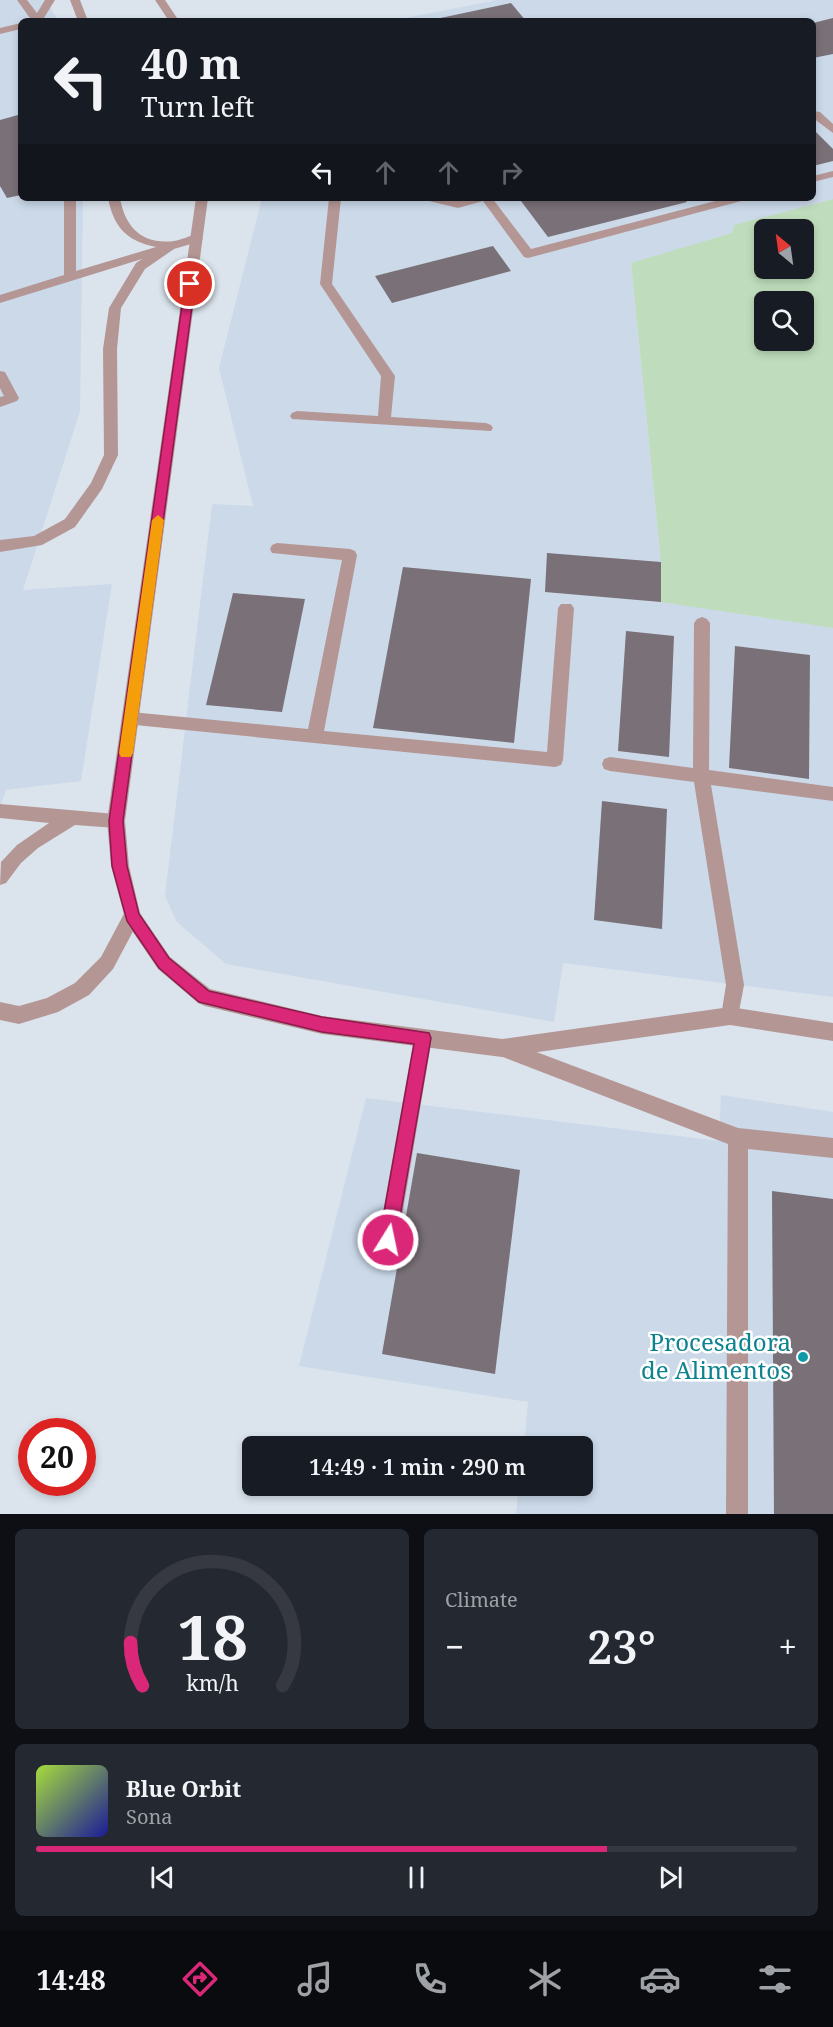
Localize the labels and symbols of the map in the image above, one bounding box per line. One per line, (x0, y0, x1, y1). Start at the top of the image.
north arrow (754, 219, 814, 279)
pin (164, 258, 215, 309)
position arrow (356, 1208, 420, 1272)
place label: Procesadora de Alimentos (641, 1325, 791, 1386)
marker: Procesadora de Alimentos (796, 1350, 810, 1364)
speed limit sign: 20 (18, 1418, 96, 1496)

